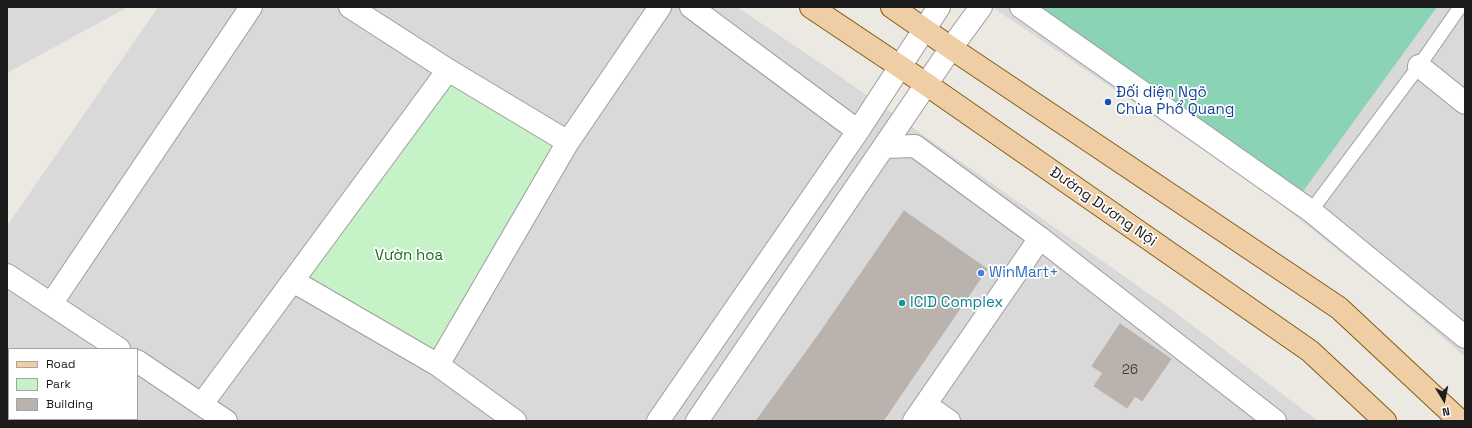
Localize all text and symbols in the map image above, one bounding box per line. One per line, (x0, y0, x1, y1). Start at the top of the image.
place label: Đối diện Ngõ Chùa Phổ Quang (1116, 84, 1234, 119)
marker: Đối diện Ngõ Chùa Phổ Quang (1103, 97, 1113, 107)
street label: Đường Dương Nội (1046, 163, 1160, 251)
park label: Vườn hoa (375, 247, 443, 265)
place label: WinMart+ (989, 264, 1058, 282)
marker: WinMart+ (976, 268, 986, 278)
place label: ICID Complex (910, 294, 1003, 312)
marker: ICID Complex (897, 298, 907, 308)
legend (8, 348, 138, 420)
text: Road (46, 356, 75, 372)
house number: 26 (1122, 362, 1138, 378)
text: Park (46, 376, 71, 392)
north arrow (1424, 380, 1464, 420)
text: Building (46, 396, 93, 412)
text: N (1441, 404, 1451, 419)

